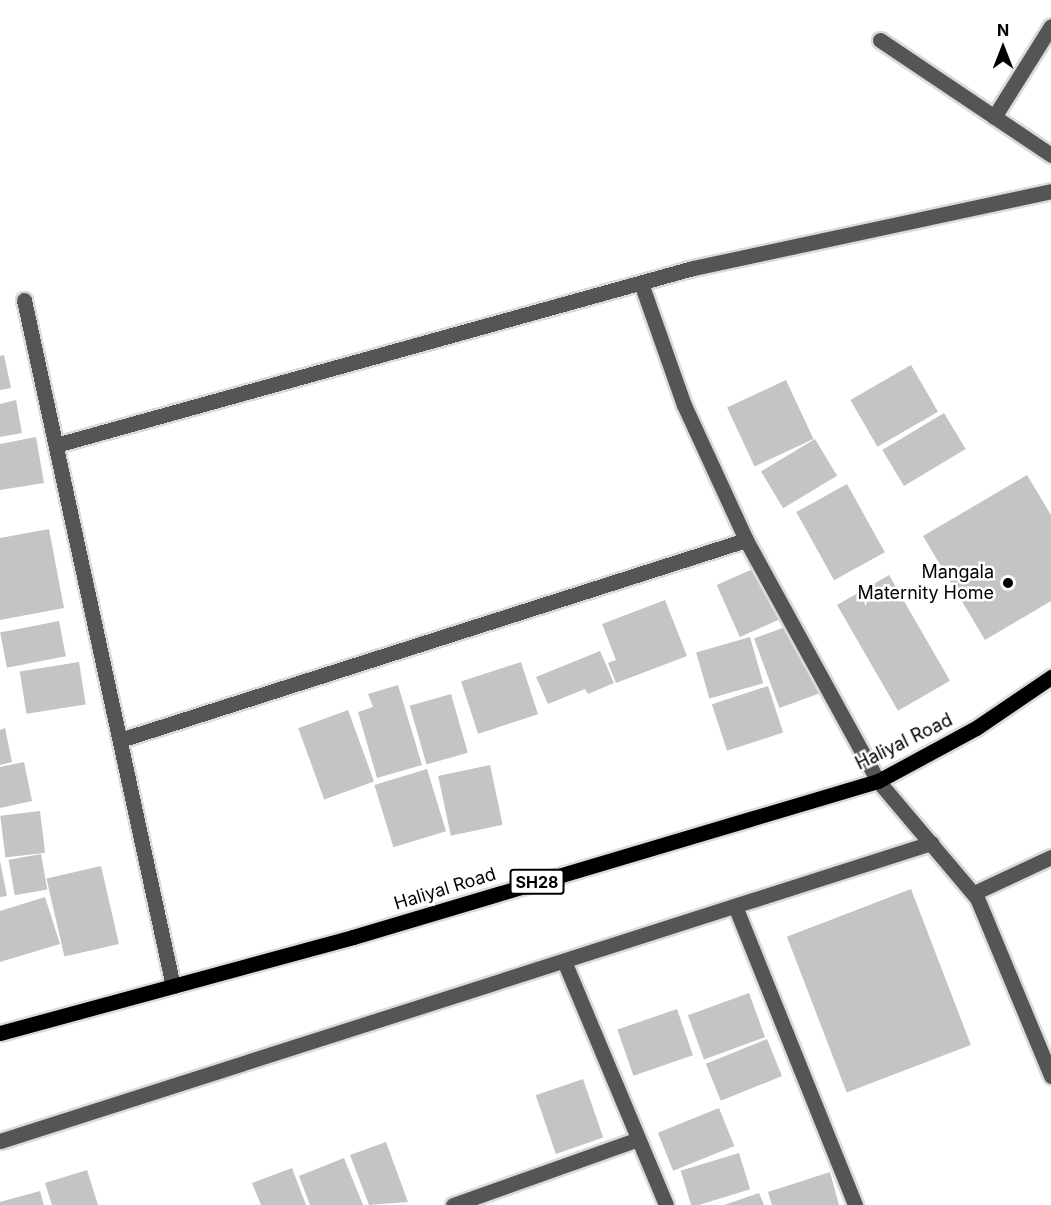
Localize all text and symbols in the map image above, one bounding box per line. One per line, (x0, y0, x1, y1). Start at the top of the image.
north arrow (973, 18, 1033, 78)
text: N (997, 20, 1009, 40)
place label: Mangala Maternity Home (858, 562, 994, 604)
marker: Mangala Maternity Home (999, 574, 1017, 592)
street label: Haliyal Road (852, 709, 956, 775)
street label: Haliyal Road (392, 863, 498, 915)
road number: SH28 (508, 869, 566, 895)

